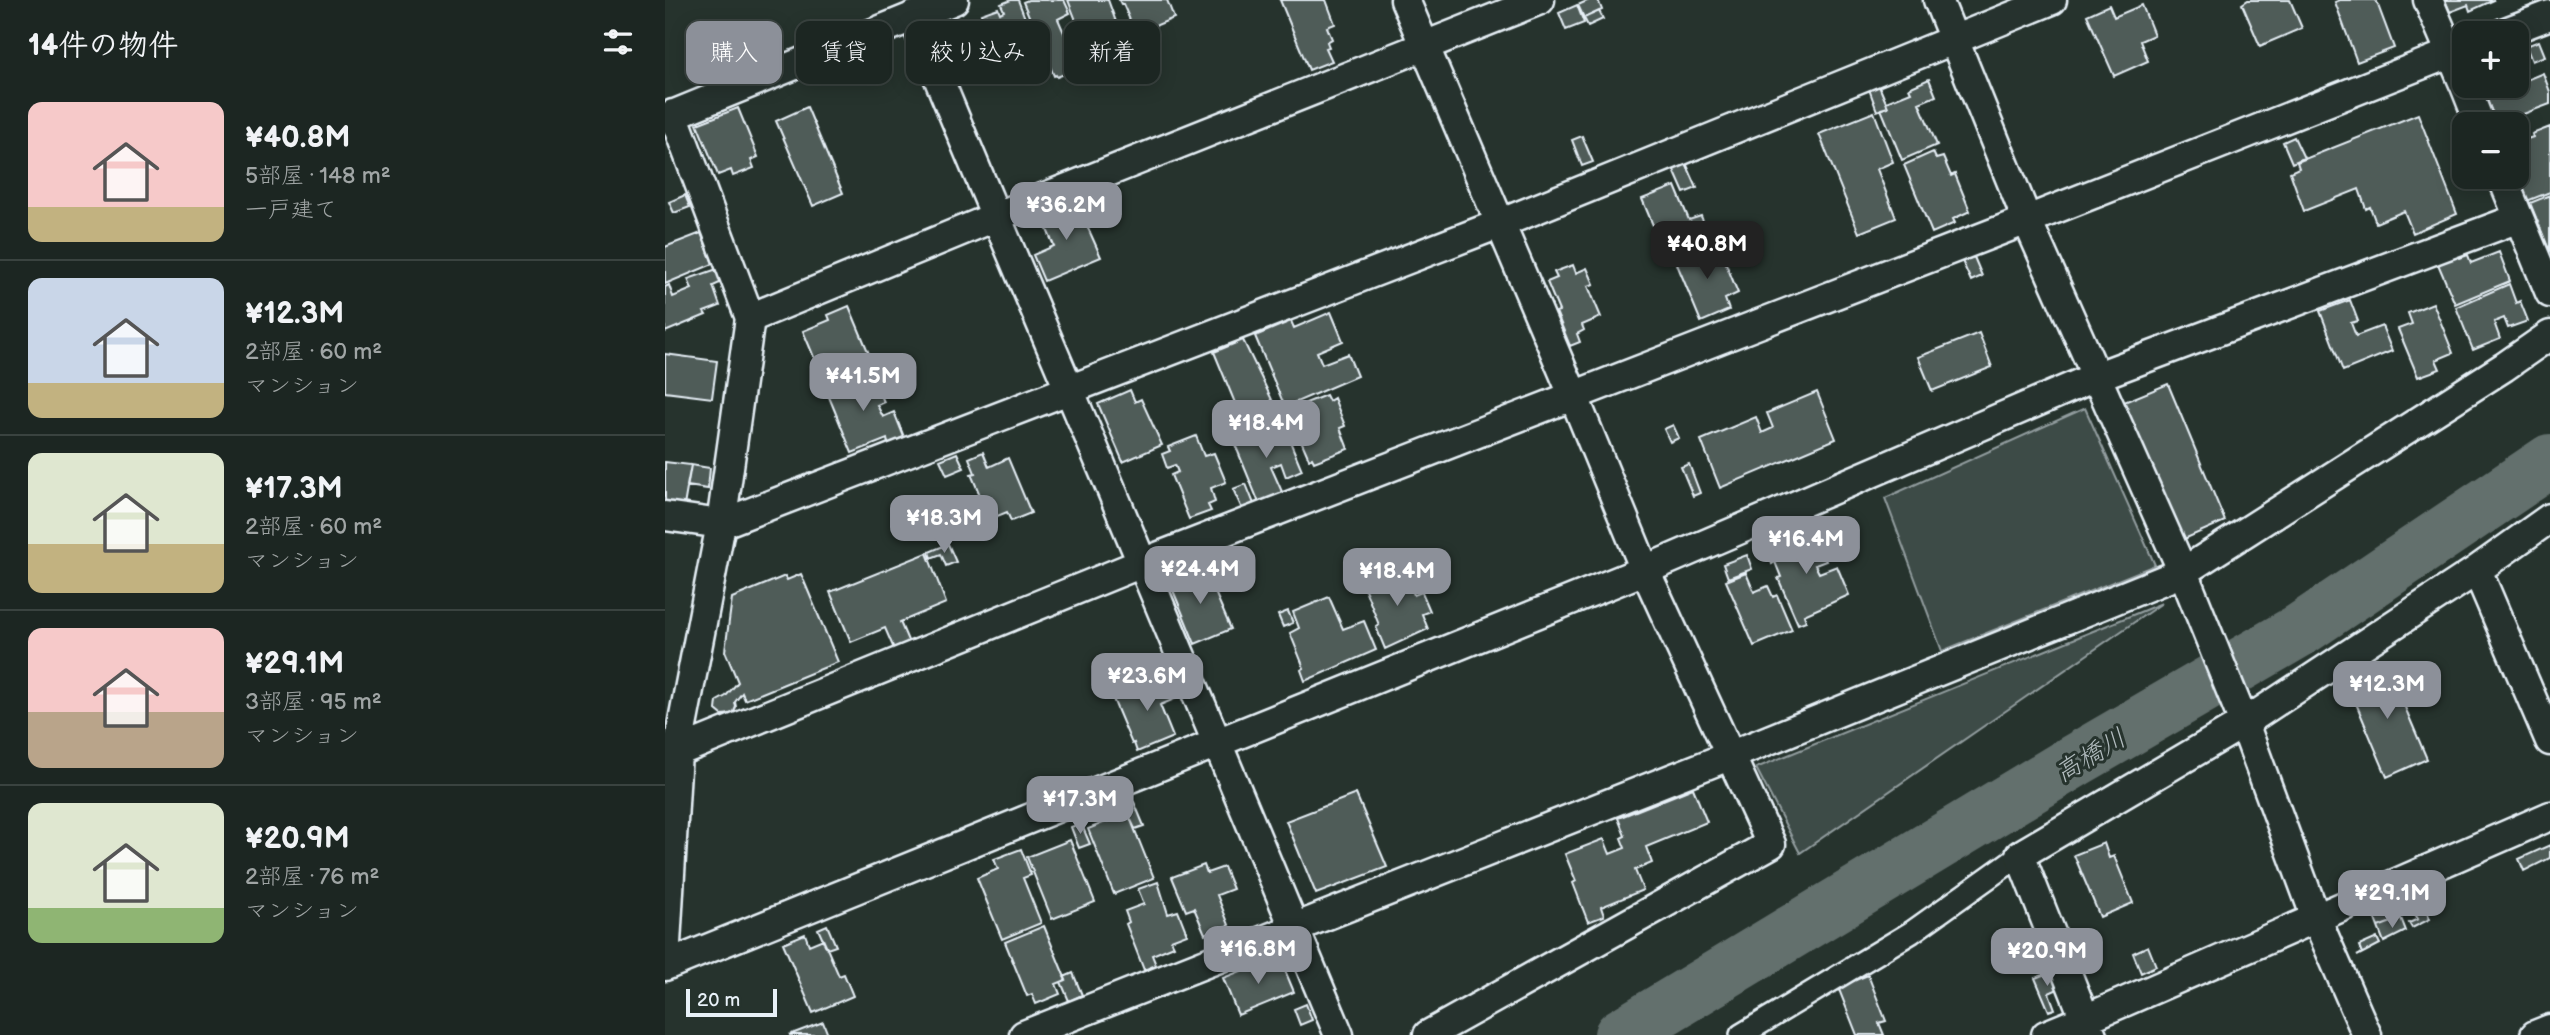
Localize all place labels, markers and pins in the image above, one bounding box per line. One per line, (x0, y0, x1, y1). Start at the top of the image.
pin: ¥36.2M (1009, 182, 1123, 242)
pin: ¥40.8M (1650, 222, 1764, 281)
pin: ¥41.5M (806, 354, 920, 413)
pin: ¥18.4M (1209, 400, 1323, 460)
pin: ¥18.3M (887, 496, 1001, 555)
pin: ¥16.4M (1749, 516, 1863, 576)
pin: ¥24.4M (1143, 546, 1257, 606)
pin: ¥18.4M (1340, 548, 1454, 608)
pin: ¥23.6M (1090, 654, 1204, 713)
pin: ¥12.3M (2330, 662, 2444, 721)
pin: ¥17.3M (1023, 776, 1137, 836)
pin: ¥29.1M (2335, 870, 2449, 930)
pin: ¥16.8M (1201, 926, 1315, 986)
pin: ¥20.9M (1990, 928, 2104, 988)

